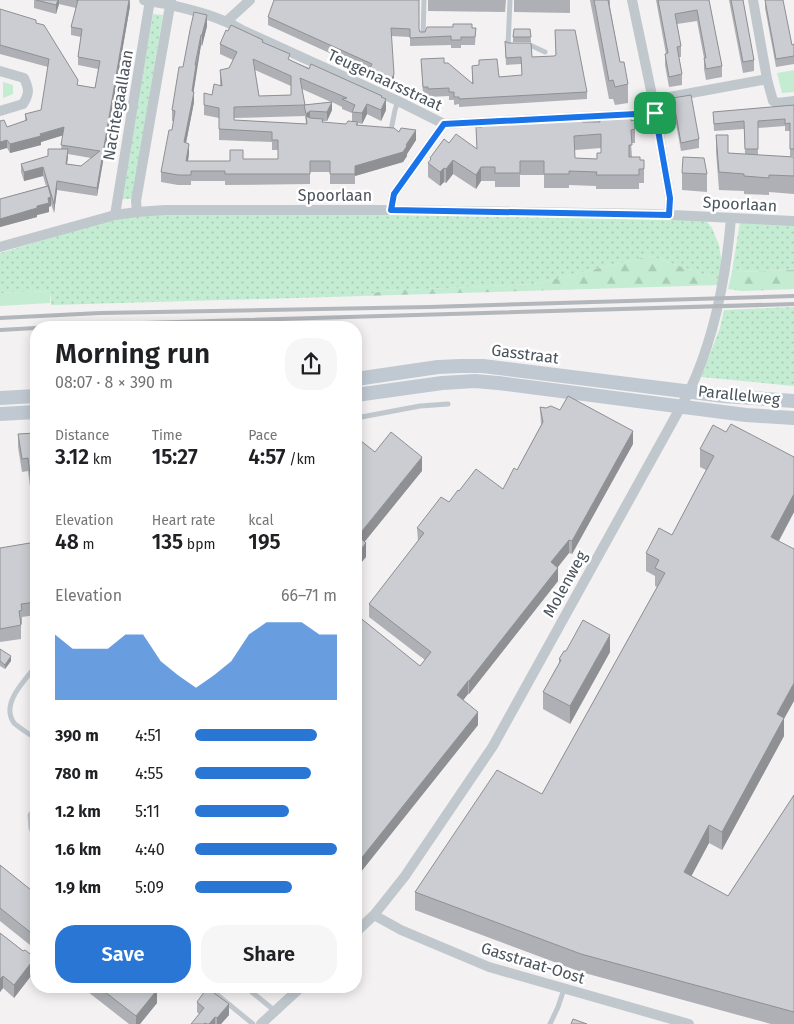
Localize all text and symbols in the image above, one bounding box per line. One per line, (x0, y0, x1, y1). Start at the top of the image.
street label: Teugenaarsstraat (325, 45, 445, 115)
street label: Nachtegaallaan (99, 48, 137, 162)
pin (634, 92, 676, 134)
icon: arrive (641, 99, 669, 127)
street label: Spoorlaan (298, 186, 372, 205)
street label: Spoorlaan (702, 193, 778, 215)
text: Morning run (55, 337, 210, 370)
button: share (285, 338, 337, 390)
street label: Gasstraat (490, 340, 560, 368)
text: 08:07 · 8 × 390 m (55, 373, 173, 392)
street label: Parallelweg (697, 381, 782, 409)
text: Distance (55, 427, 109, 444)
text: Time (152, 427, 182, 444)
text: Pace (248, 427, 277, 444)
text: 3.12 (55, 444, 89, 470)
text: 15:27 (152, 444, 198, 470)
text: 4:57 (248, 444, 285, 470)
text: km (89, 451, 112, 468)
text: /km (285, 451, 316, 468)
text: Elevation (55, 512, 114, 529)
text: Heart rate (152, 512, 215, 529)
text: kcal (248, 512, 274, 529)
text: 48 (55, 529, 79, 555)
text: 135 (152, 529, 183, 555)
text: 195 (248, 529, 281, 555)
text: m (79, 536, 94, 553)
text: bpm (183, 536, 215, 553)
street label: Molenweg (539, 547, 591, 621)
text: Elevation (55, 586, 122, 605)
text: 66–71 m (281, 586, 337, 605)
text: 390 m (55, 726, 99, 745)
text: 4:51 (135, 726, 162, 745)
text: 780 m (55, 764, 98, 783)
text: 4:55 (135, 764, 163, 783)
text: 1.2 km (55, 802, 101, 821)
text: 5:11 (135, 802, 160, 821)
text: 1.6 km (55, 840, 101, 859)
text: 4:40 (135, 840, 165, 859)
text: 1.9 km (55, 878, 101, 897)
text: 5:09 (135, 878, 164, 897)
button: Save (55, 925, 191, 983)
button: Share (201, 925, 337, 983)
street label: Gasstraat-Oost (479, 938, 587, 988)

